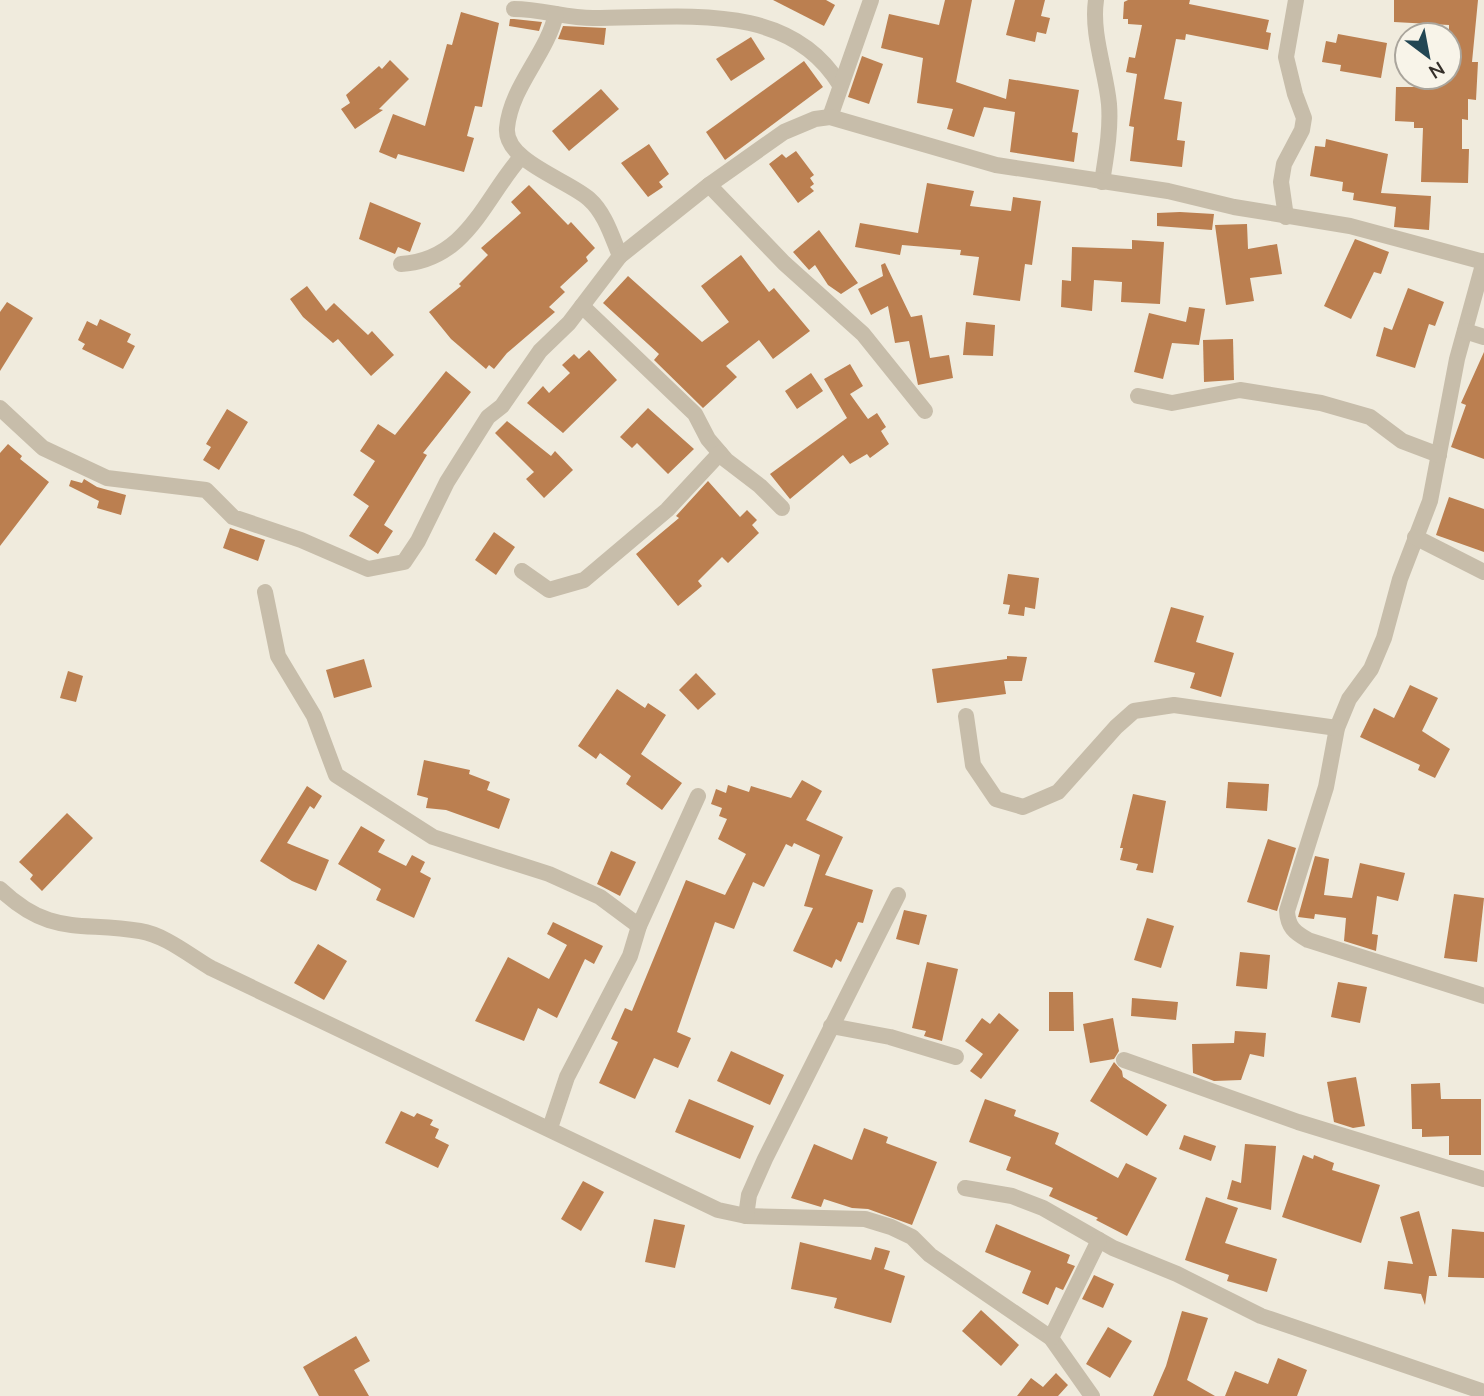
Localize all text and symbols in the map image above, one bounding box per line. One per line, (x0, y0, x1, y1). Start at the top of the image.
north arrow (1393, 21, 1463, 91)
text: N (1424, 55, 1449, 84)

